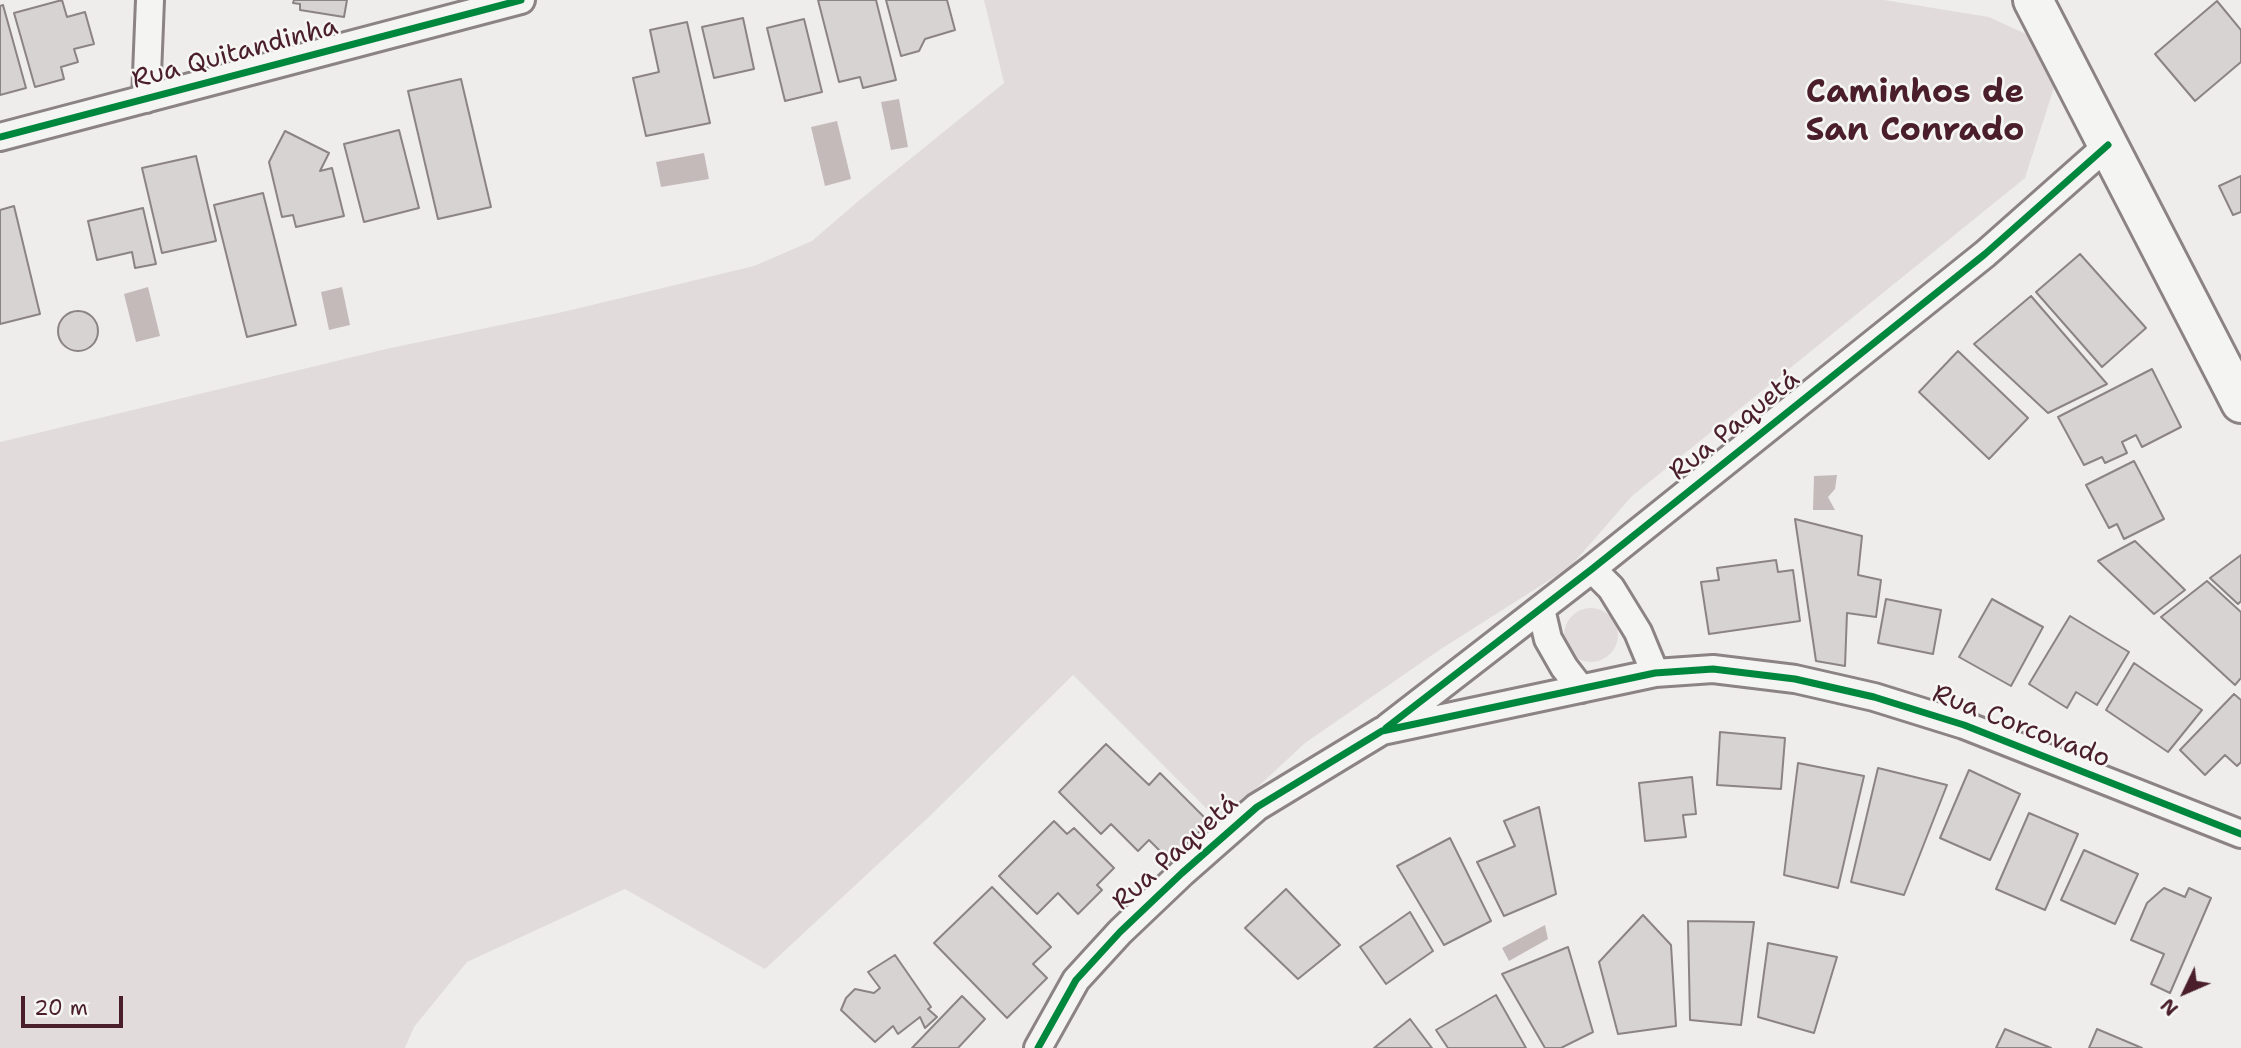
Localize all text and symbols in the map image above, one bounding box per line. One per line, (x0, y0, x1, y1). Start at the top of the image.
street label: Rua Quitandinha (129, 12, 341, 96)
district label: Caminhos de San Conrado (1806, 73, 2024, 151)
street label: Rua Paquetá (1664, 364, 1806, 488)
street label: Rua Corcovado (1928, 679, 2114, 775)
street label: Rua Paquetá (1107, 788, 1245, 918)
north arrow (2150, 957, 2220, 1027)
scale bar (24, 982, 126, 1026)
text: N (2155, 993, 2184, 1021)
text: 20 m (34, 994, 88, 1022)

